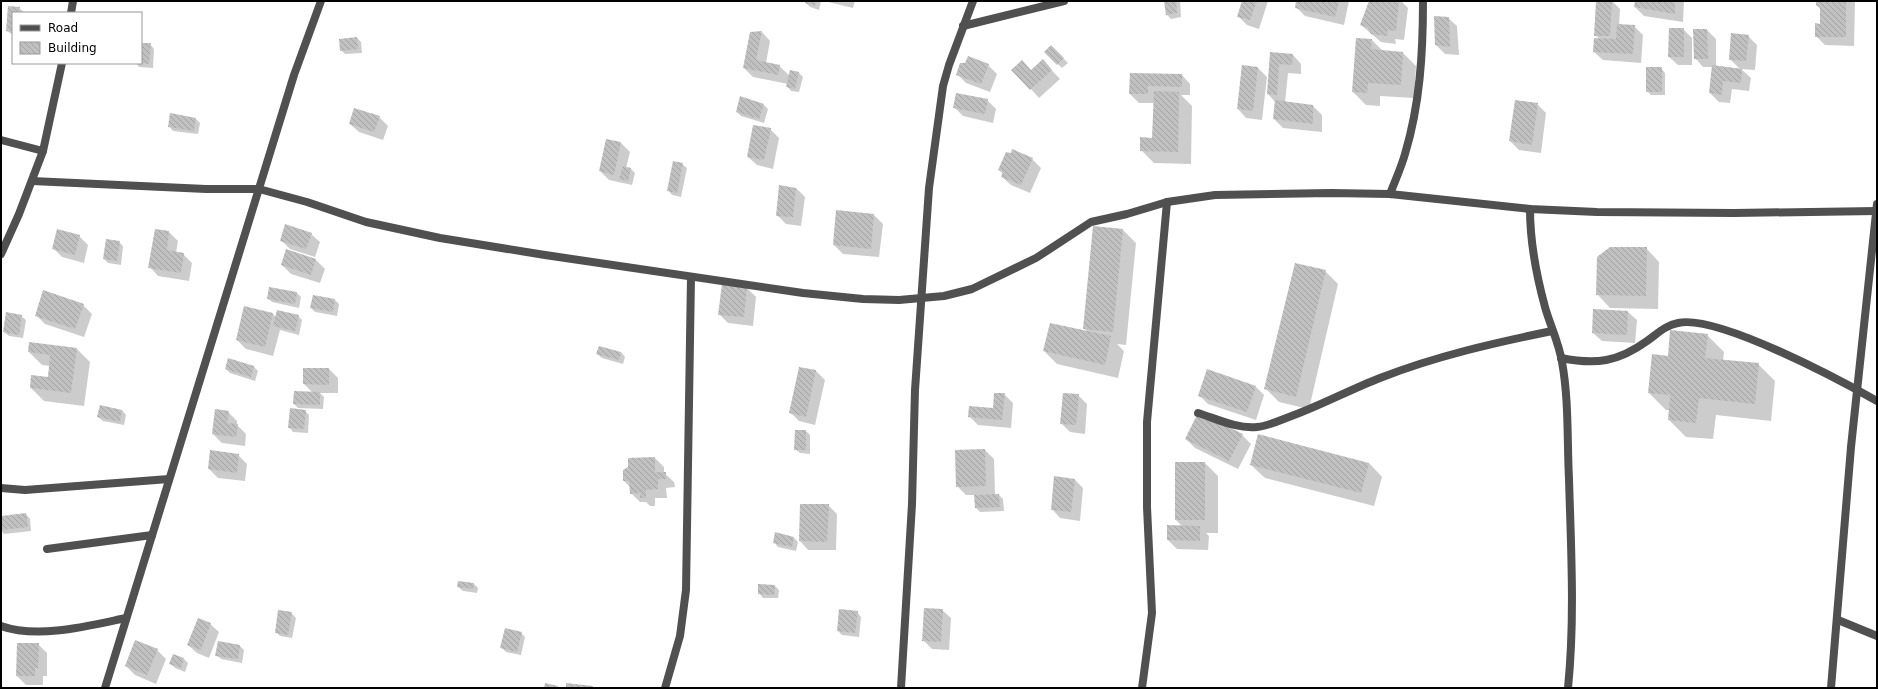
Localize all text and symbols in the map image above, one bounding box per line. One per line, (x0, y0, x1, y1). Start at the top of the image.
legend (12, 12, 142, 64)
text: Road (48, 21, 78, 35)
text: Building (48, 41, 97, 55)

